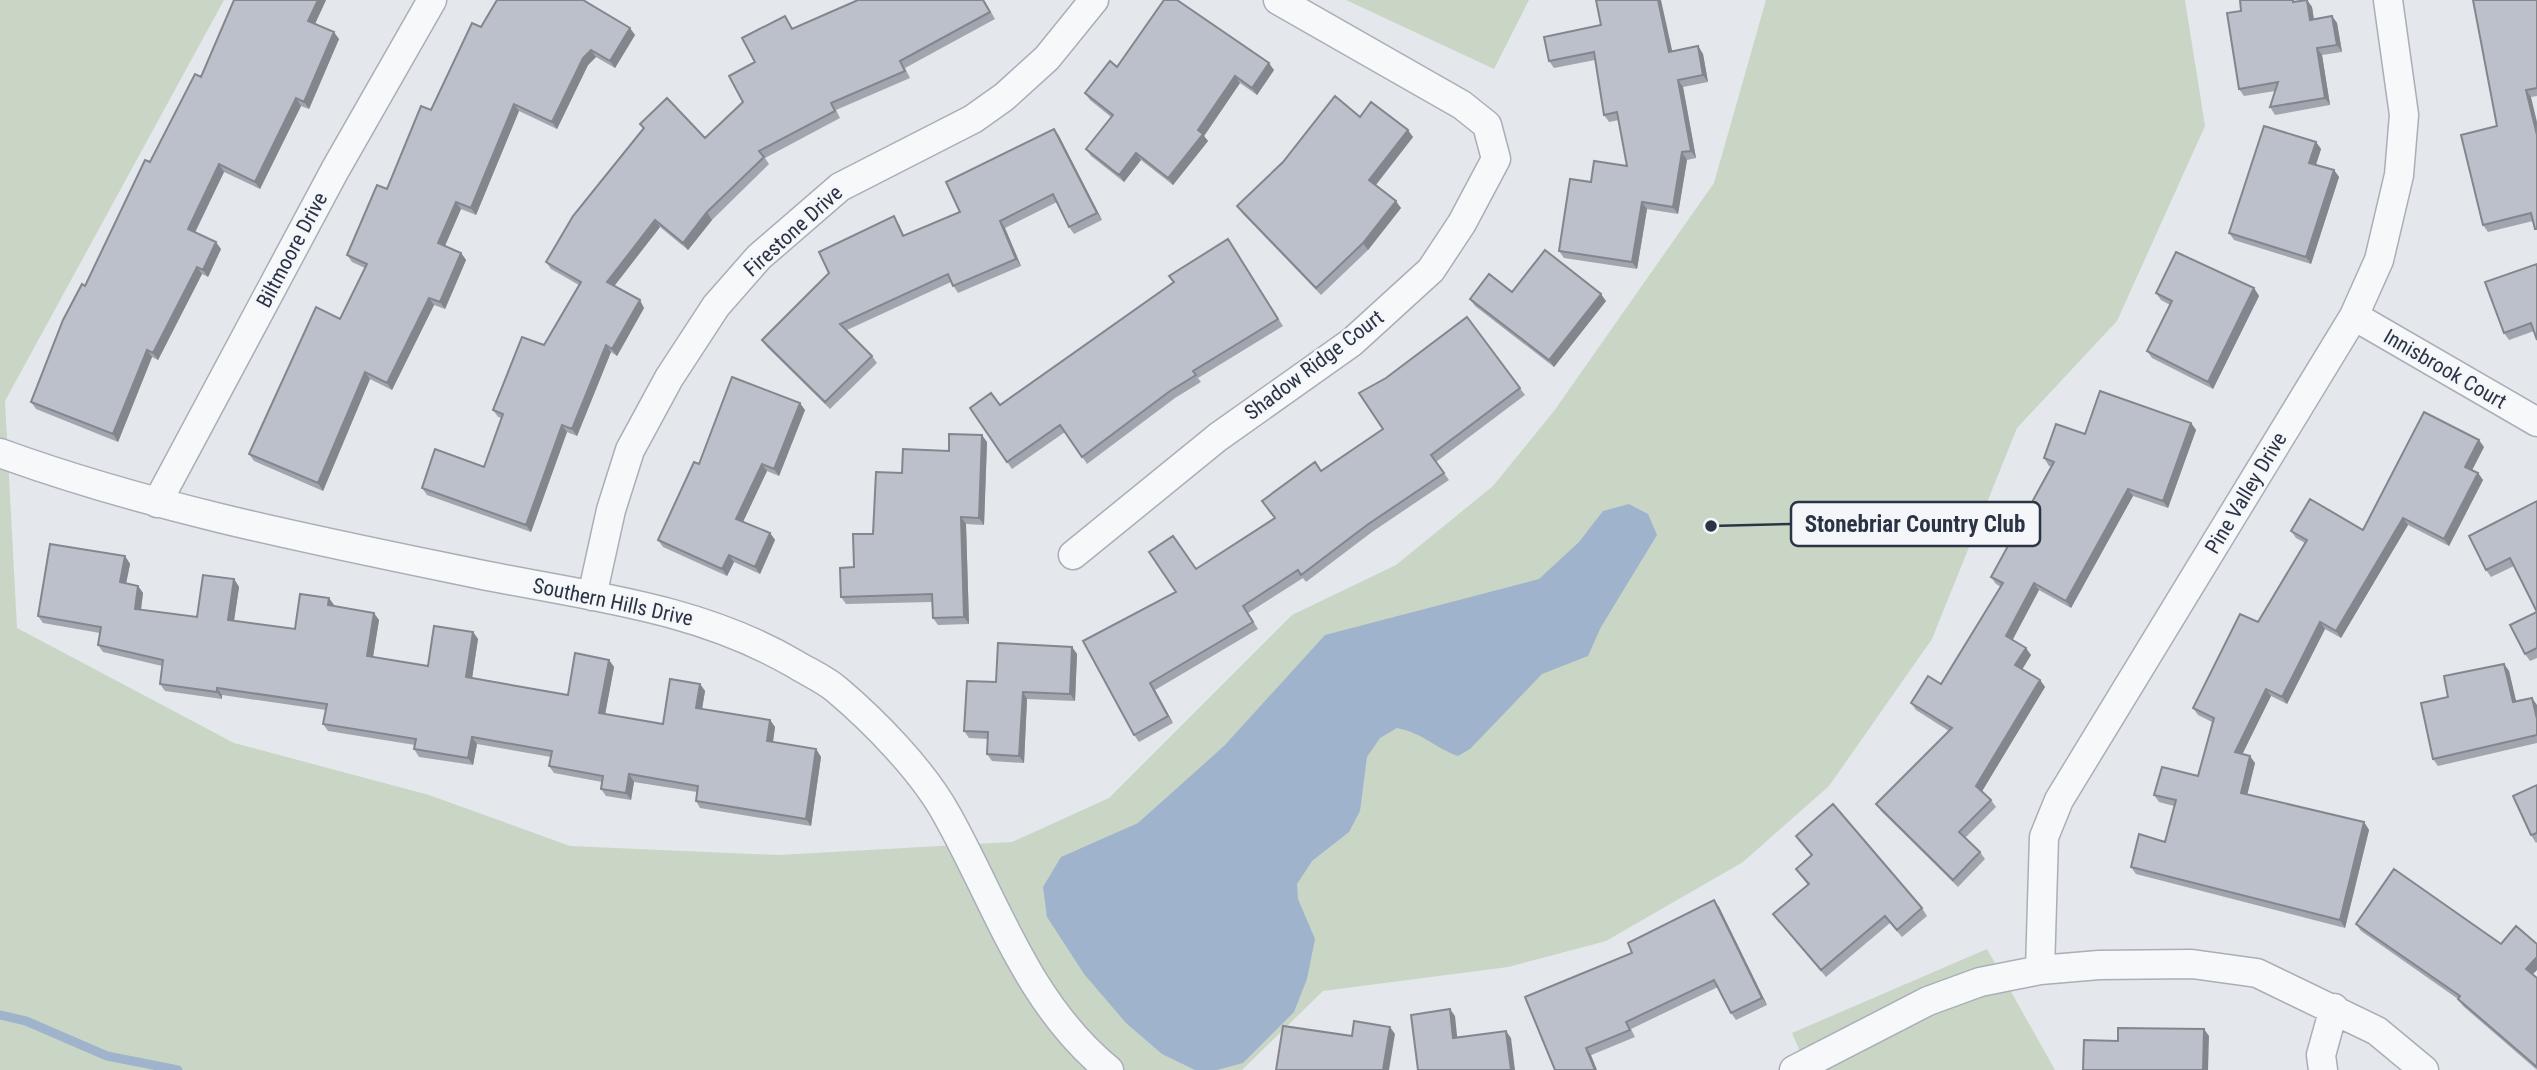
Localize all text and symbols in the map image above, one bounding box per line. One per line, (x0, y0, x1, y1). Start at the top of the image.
street label: Firestone Drive (739, 181, 847, 281)
street label: Biltmoore Drive (252, 188, 332, 312)
street label: Shadow Ridge Court (1240, 305, 1388, 425)
street label: Innisbrook Court (2379, 324, 2511, 414)
street label: Pine Valley Drive (2200, 428, 2292, 558)
callout: Stonebriar Country Club (1791, 502, 2040, 546)
text: Stonebriar Country Club (1805, 511, 2025, 538)
street label: Southern Hills Drive (531, 573, 695, 631)

